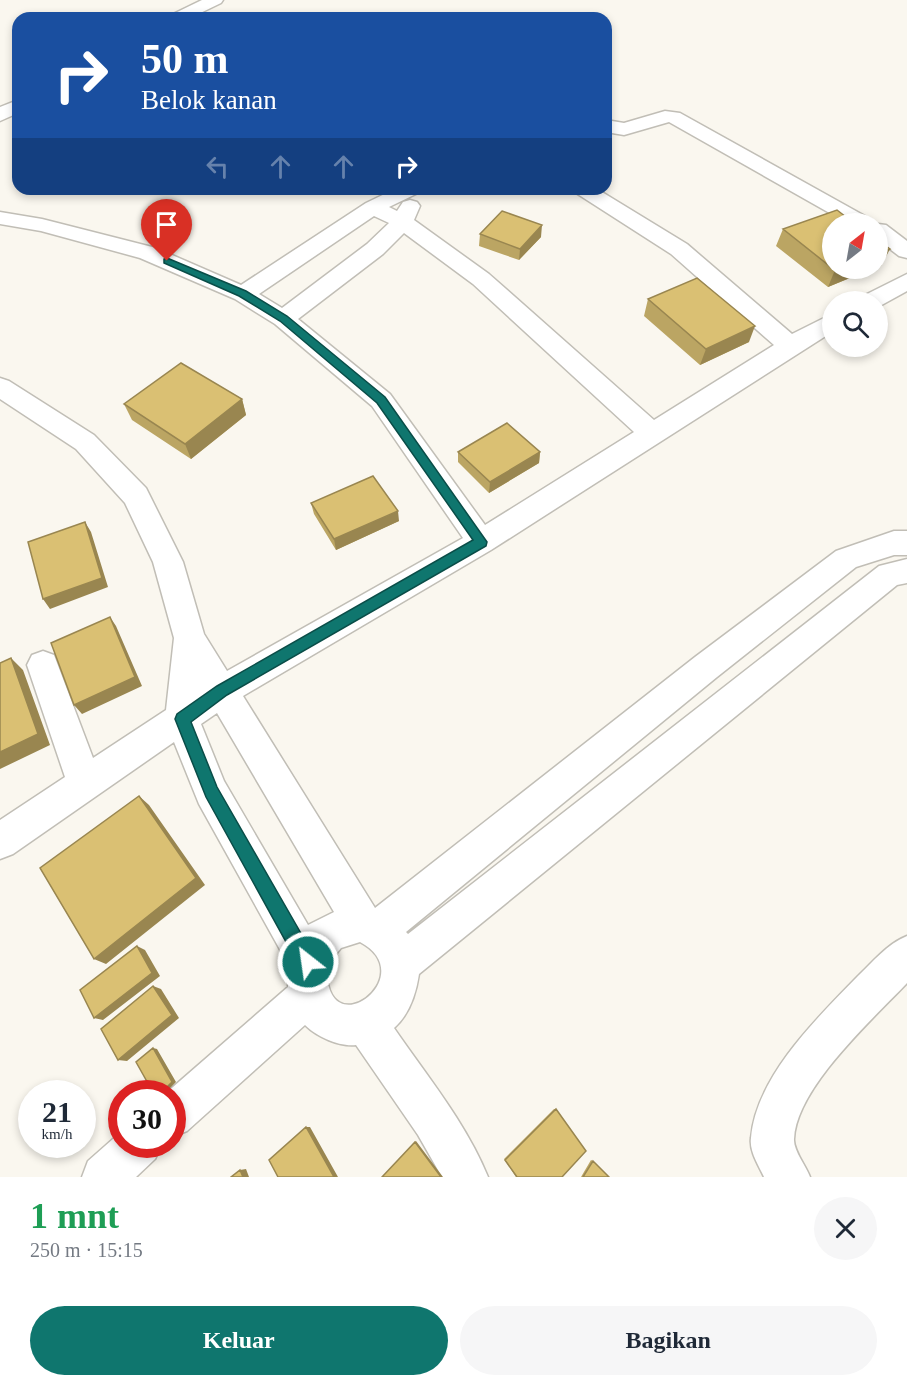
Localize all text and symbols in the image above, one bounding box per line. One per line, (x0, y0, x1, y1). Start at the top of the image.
icon: right (42, 36, 120, 114)
text: 50 m (141, 36, 229, 82)
text: Belok kanan (141, 85, 277, 115)
icon: left (201, 150, 234, 183)
icon: ahead (264, 150, 297, 183)
icon: ahead (327, 150, 360, 183)
icon: right (390, 150, 423, 183)
pin (141, 199, 192, 261)
icon: arrive (150, 208, 183, 241)
north arrow (822, 213, 888, 279)
map controls (822, 213, 888, 357)
button: search (822, 291, 888, 357)
position arrow (276, 930, 340, 994)
speed limit sign: 30 (108, 1080, 186, 1158)
text: 21 (42, 1095, 72, 1128)
text: km/h (42, 1126, 72, 1142)
text: 1 mnt (30, 1196, 119, 1236)
button: close (814, 1197, 877, 1260)
text: 250 m · 15:15 (30, 1239, 143, 1261)
button: Keluar (30, 1306, 448, 1375)
button: Bagikan (460, 1306, 877, 1375)

